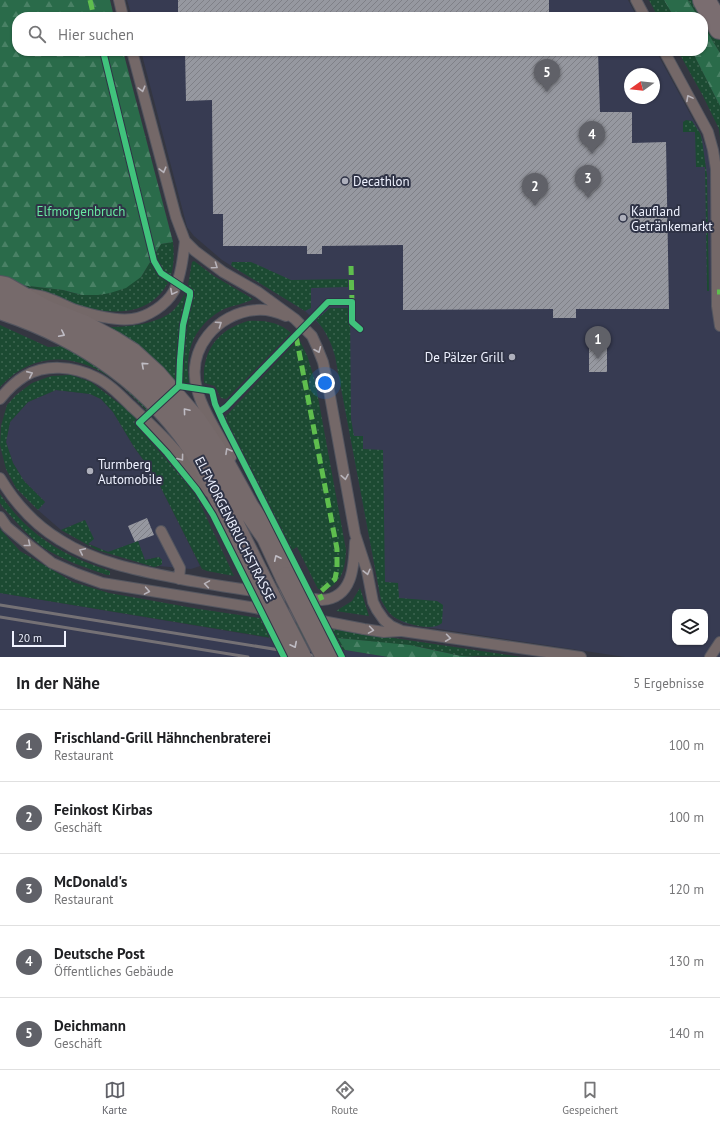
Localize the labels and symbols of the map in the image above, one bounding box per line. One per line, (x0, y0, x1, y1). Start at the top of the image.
pin: 5 (534, 59, 560, 92)
north arrow (624, 68, 660, 104)
one-way arrow (137, 85, 146, 92)
one-way arrow (686, 95, 694, 102)
pin: 4 (579, 121, 605, 154)
pin: 3 (575, 165, 601, 198)
one-way arrow (159, 167, 167, 174)
place label: Decathlon (353, 173, 410, 190)
pin: 2 (522, 173, 548, 206)
marker: Decathlon (340, 176, 350, 186)
park label: Elfmorgenbruch (37, 203, 125, 220)
place label: Kaufland Getränkemarkt (631, 203, 713, 235)
marker: Kaufland Getränkemarkt (618, 213, 628, 223)
one-way arrow (210, 261, 217, 268)
one-way arrow (170, 287, 177, 295)
one-way arrow (215, 321, 222, 329)
pin: 1 (585, 326, 611, 359)
one-way arrow (57, 329, 65, 337)
one-way arrow (313, 346, 321, 354)
place label: De Pälzer Grill (425, 349, 504, 366)
marker: De Pälzer Grill (507, 352, 517, 362)
one-way arrow (141, 363, 149, 370)
one-way arrow (25, 371, 33, 379)
your location (315, 373, 335, 393)
one-way arrow (184, 408, 191, 415)
one-way arrow (225, 448, 233, 456)
one-way arrow (176, 453, 183, 460)
street label: ELFMORGENBRUCHSTRASSE (191, 454, 279, 604)
place label: Turmberg Automobile (98, 456, 162, 488)
marker: Turmberg Automobile (85, 466, 95, 476)
one-way arrow (340, 474, 349, 480)
one-way arrow (23, 540, 30, 547)
one-way arrow (79, 548, 86, 556)
one-way arrow (274, 554, 282, 562)
one-way arrow (362, 569, 370, 575)
one-way arrow (204, 580, 210, 589)
one-way arrow (144, 586, 150, 595)
one-way arrow (368, 625, 374, 634)
scale bar (12, 629, 66, 648)
one-way arrow (445, 633, 451, 642)
one-way arrow (289, 641, 297, 649)

